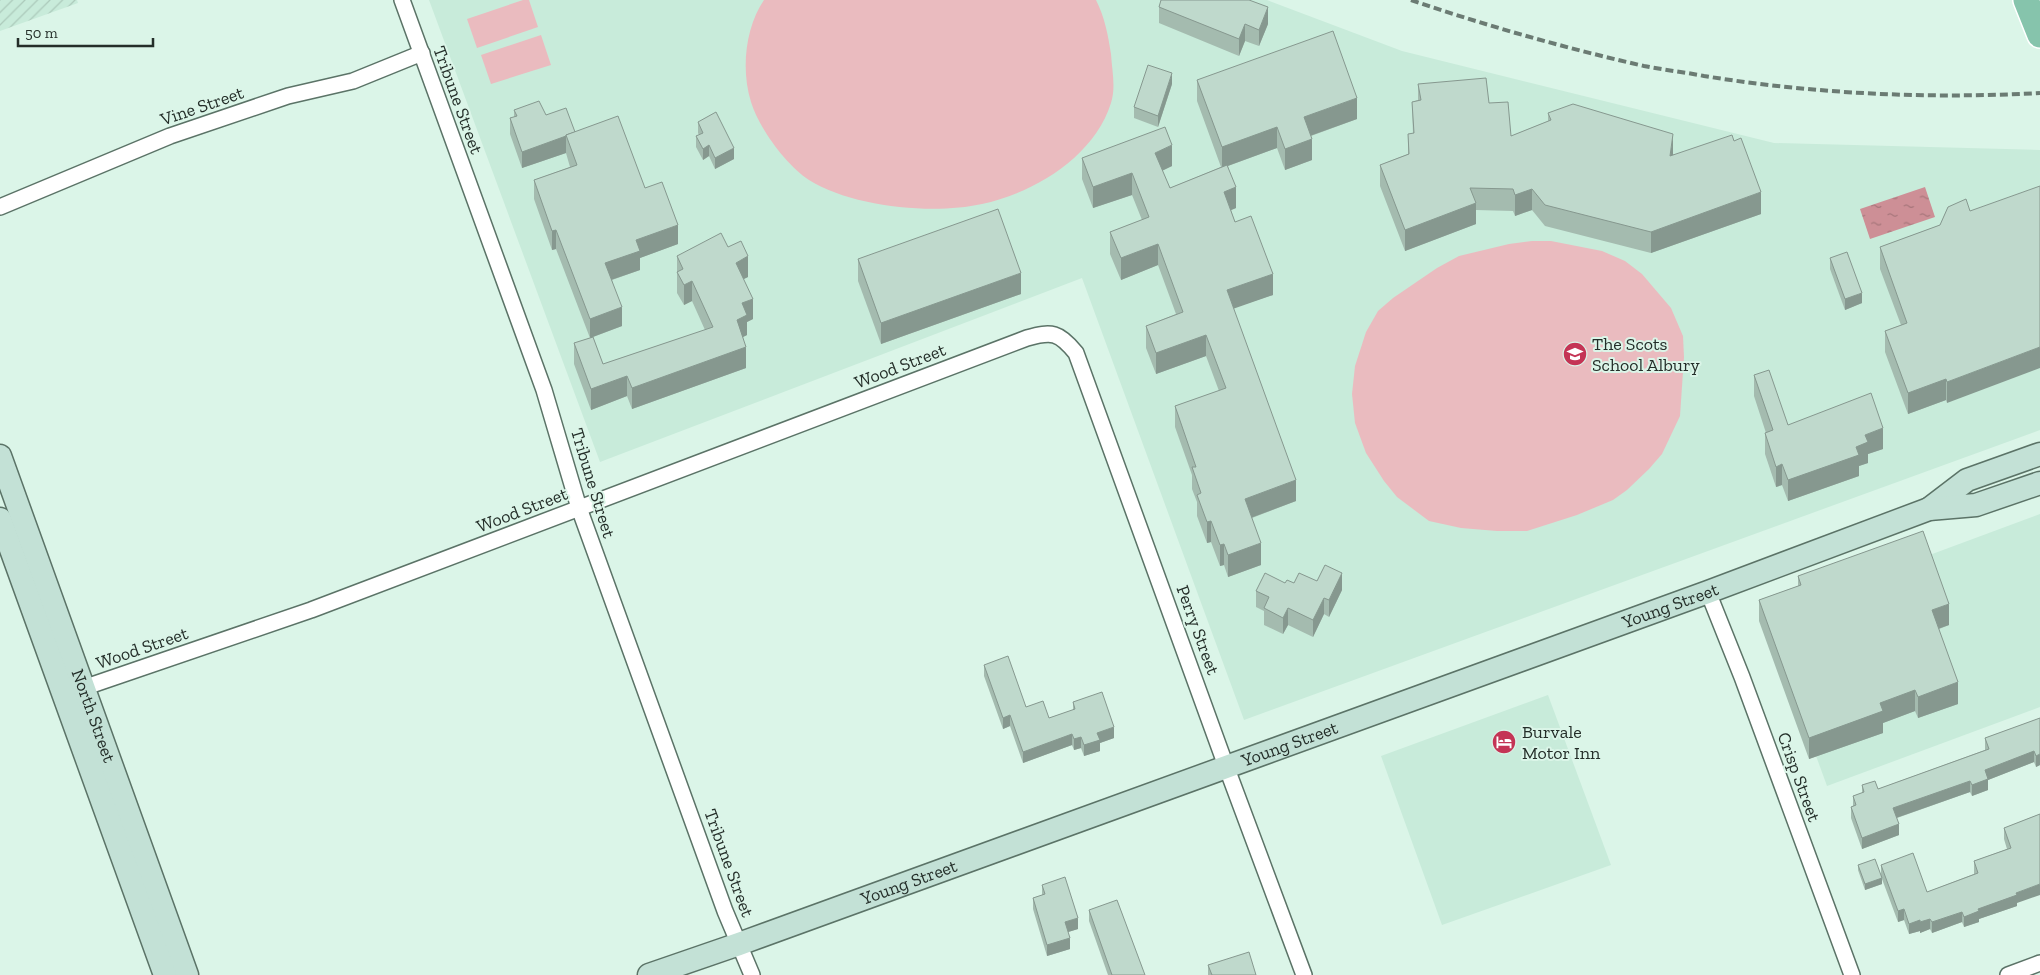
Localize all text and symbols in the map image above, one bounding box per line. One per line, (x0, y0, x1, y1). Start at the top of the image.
scale bar (18, 15, 152, 47)
text: 50 m (25, 24, 58, 42)
street label: Tribune Street (428, 43, 488, 157)
street label: Vine Street (157, 81, 247, 131)
place label: The Scots School Albury (1592, 333, 1701, 376)
street label: Wood Street (851, 338, 949, 393)
school or university icon: The Scots School Albury (1562, 341, 1588, 367)
street label: Tribune Street (566, 426, 620, 541)
street label: Wood Street (473, 482, 571, 537)
street label: Young Street (1618, 578, 1722, 634)
street label: Perry Street (1172, 582, 1224, 678)
street label: Wood Street (93, 622, 191, 674)
street label: North Street (67, 666, 121, 766)
street label: Young Street (1238, 716, 1341, 772)
place label: Burvale Motor Inn (1522, 721, 1601, 764)
hotel icon: Burvale Motor Inn (1491, 729, 1517, 755)
street label: Crisp Street (1773, 729, 1825, 825)
street label: Tribune Street (699, 806, 759, 920)
street label: Young Street (857, 855, 960, 910)

